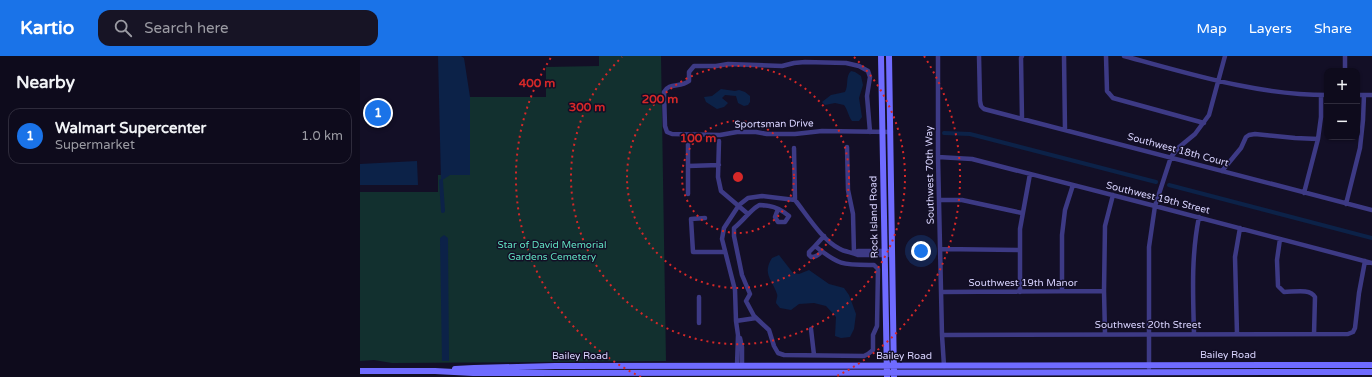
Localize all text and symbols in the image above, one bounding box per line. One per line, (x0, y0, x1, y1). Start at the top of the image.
search box (98, 10, 378, 46)
text: Kartio (20, 17, 74, 39)
icon: search (112, 17, 134, 39)
text: Search here (144, 19, 229, 37)
text: Map (1197, 20, 1227, 37)
text: Layers (1249, 20, 1292, 37)
text: Share (1314, 20, 1352, 37)
map controls (1324, 68, 1360, 140)
button: + (1324, 68, 1360, 104)
text: Nearby (16, 72, 75, 93)
text: 400 m (519, 76, 555, 90)
text: 200 m (642, 92, 678, 106)
pin: 1 (365, 98, 391, 128)
text: 300 m (569, 100, 605, 114)
button: − (1324, 104, 1360, 140)
street label: Sportsman Drive (734, 117, 814, 131)
text: Walmart Supercenter (55, 119, 206, 137)
street label: Southwest 70th Way (923, 125, 937, 224)
text: 1 (26, 128, 34, 144)
text: 1.0 km (301, 128, 343, 144)
text: 100 m (680, 131, 716, 145)
street label: Southwest 18th Court (1126, 131, 1230, 169)
text: Supermarket (55, 137, 135, 153)
centre of rings (731, 170, 745, 184)
street label: Rock Island Road (867, 176, 881, 258)
street label: Southwest 19th Street (1105, 179, 1211, 217)
park label: Star of David Memorial Gardens Cemetery (498, 239, 606, 263)
your location (911, 241, 931, 261)
street label: Southwest 19th Manor (968, 277, 1078, 289)
street label: Southwest 20th Street (1095, 319, 1201, 331)
street label: Bailey Road (1200, 349, 1256, 361)
street label: Bailey Road (552, 350, 608, 362)
street label: Bailey Road (876, 350, 932, 362)

